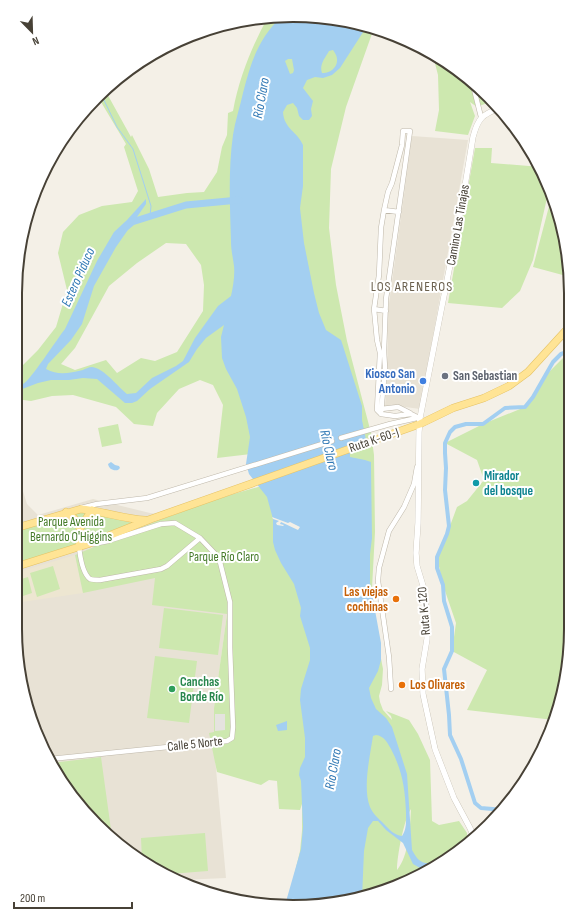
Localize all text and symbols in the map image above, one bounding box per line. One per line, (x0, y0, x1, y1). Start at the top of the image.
north arrow (12, 12, 52, 52)
text: N (30, 34, 41, 48)
water label: Río Claro (249, 76, 273, 120)
street label: Camino Las Tinajas (443, 183, 473, 267)
water label: Estero Piduco (57, 245, 99, 309)
district label: LOS ARENEROS (371, 278, 453, 295)
place label: Kiosco San Antonio (365, 366, 415, 397)
place label: San Sebastian (453, 368, 518, 384)
marker: San Sebastian (440, 371, 450, 381)
marker: Kiosco San Antonio (418, 376, 428, 386)
street label: Ruta K-60-J (347, 424, 401, 456)
water label: Río Claro (316, 428, 342, 472)
place label: Mirador del bosque (484, 468, 534, 499)
marker: Mirador del bosque (471, 478, 481, 488)
park label: Parque Avenida Bernardo O'Higgins (30, 514, 112, 545)
park label: Parque Río Claro (189, 549, 259, 565)
place label: Las viejas cochinas (344, 584, 388, 615)
street label: Ruta K-120 (414, 586, 434, 636)
marker: Las viejas cochinas (391, 594, 401, 604)
place label: Canchas Borde Río (180, 674, 224, 705)
place label: Los Olivares (410, 677, 465, 693)
marker: Los Olivares (397, 680, 407, 690)
marker: Canchas Borde Río (167, 684, 177, 694)
street label: Calle 5 Norte (167, 733, 223, 755)
water label: Río Claro (321, 747, 345, 791)
scale bar (14, 884, 132, 910)
text: 200 m (20, 891, 46, 906)

